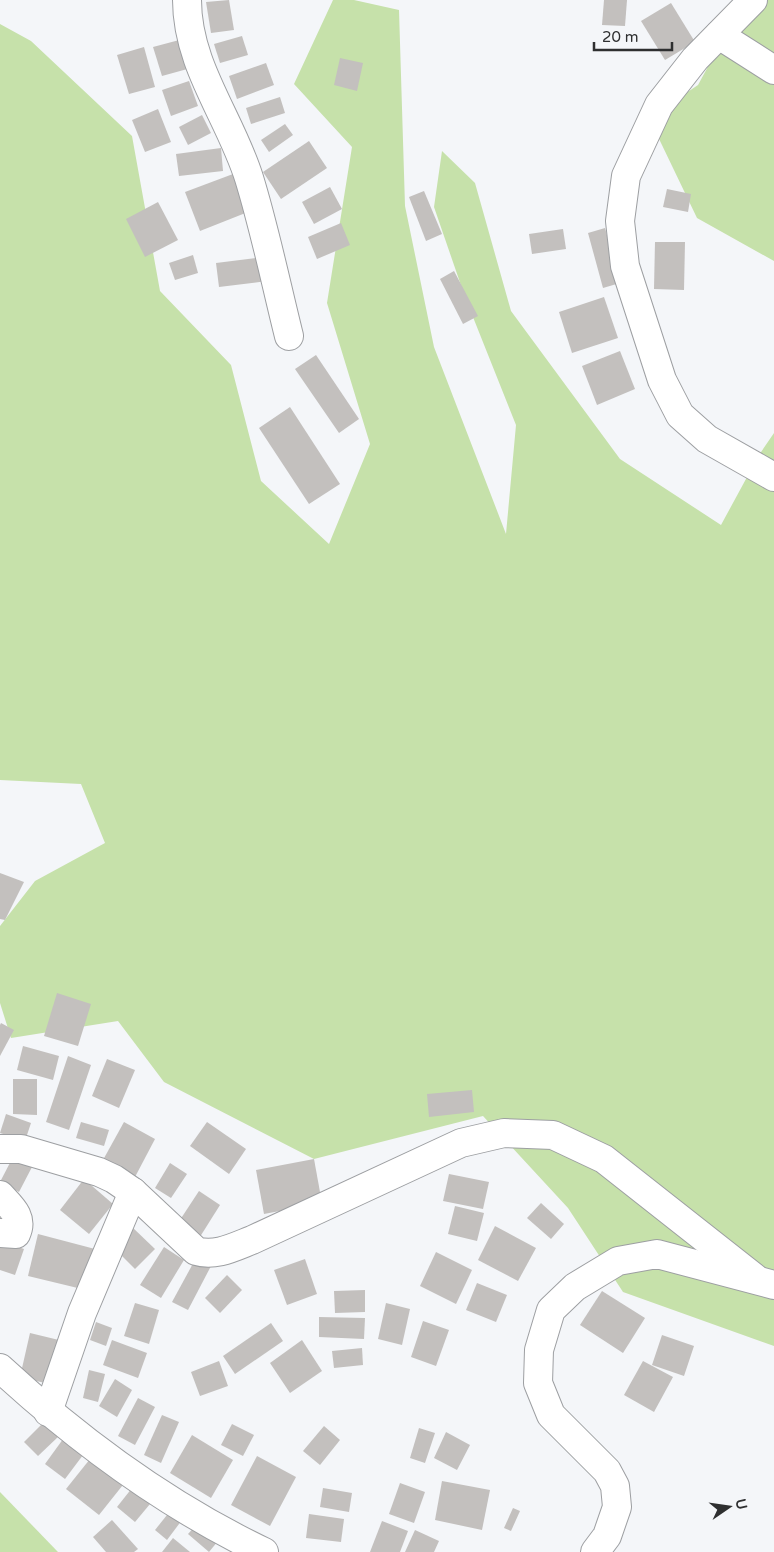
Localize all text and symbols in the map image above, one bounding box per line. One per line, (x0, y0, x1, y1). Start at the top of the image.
scale bar (594, 20, 672, 52)
text: 20 m (602, 28, 639, 46)
north arrow (704, 1482, 754, 1532)
text: U (732, 1497, 751, 1511)

